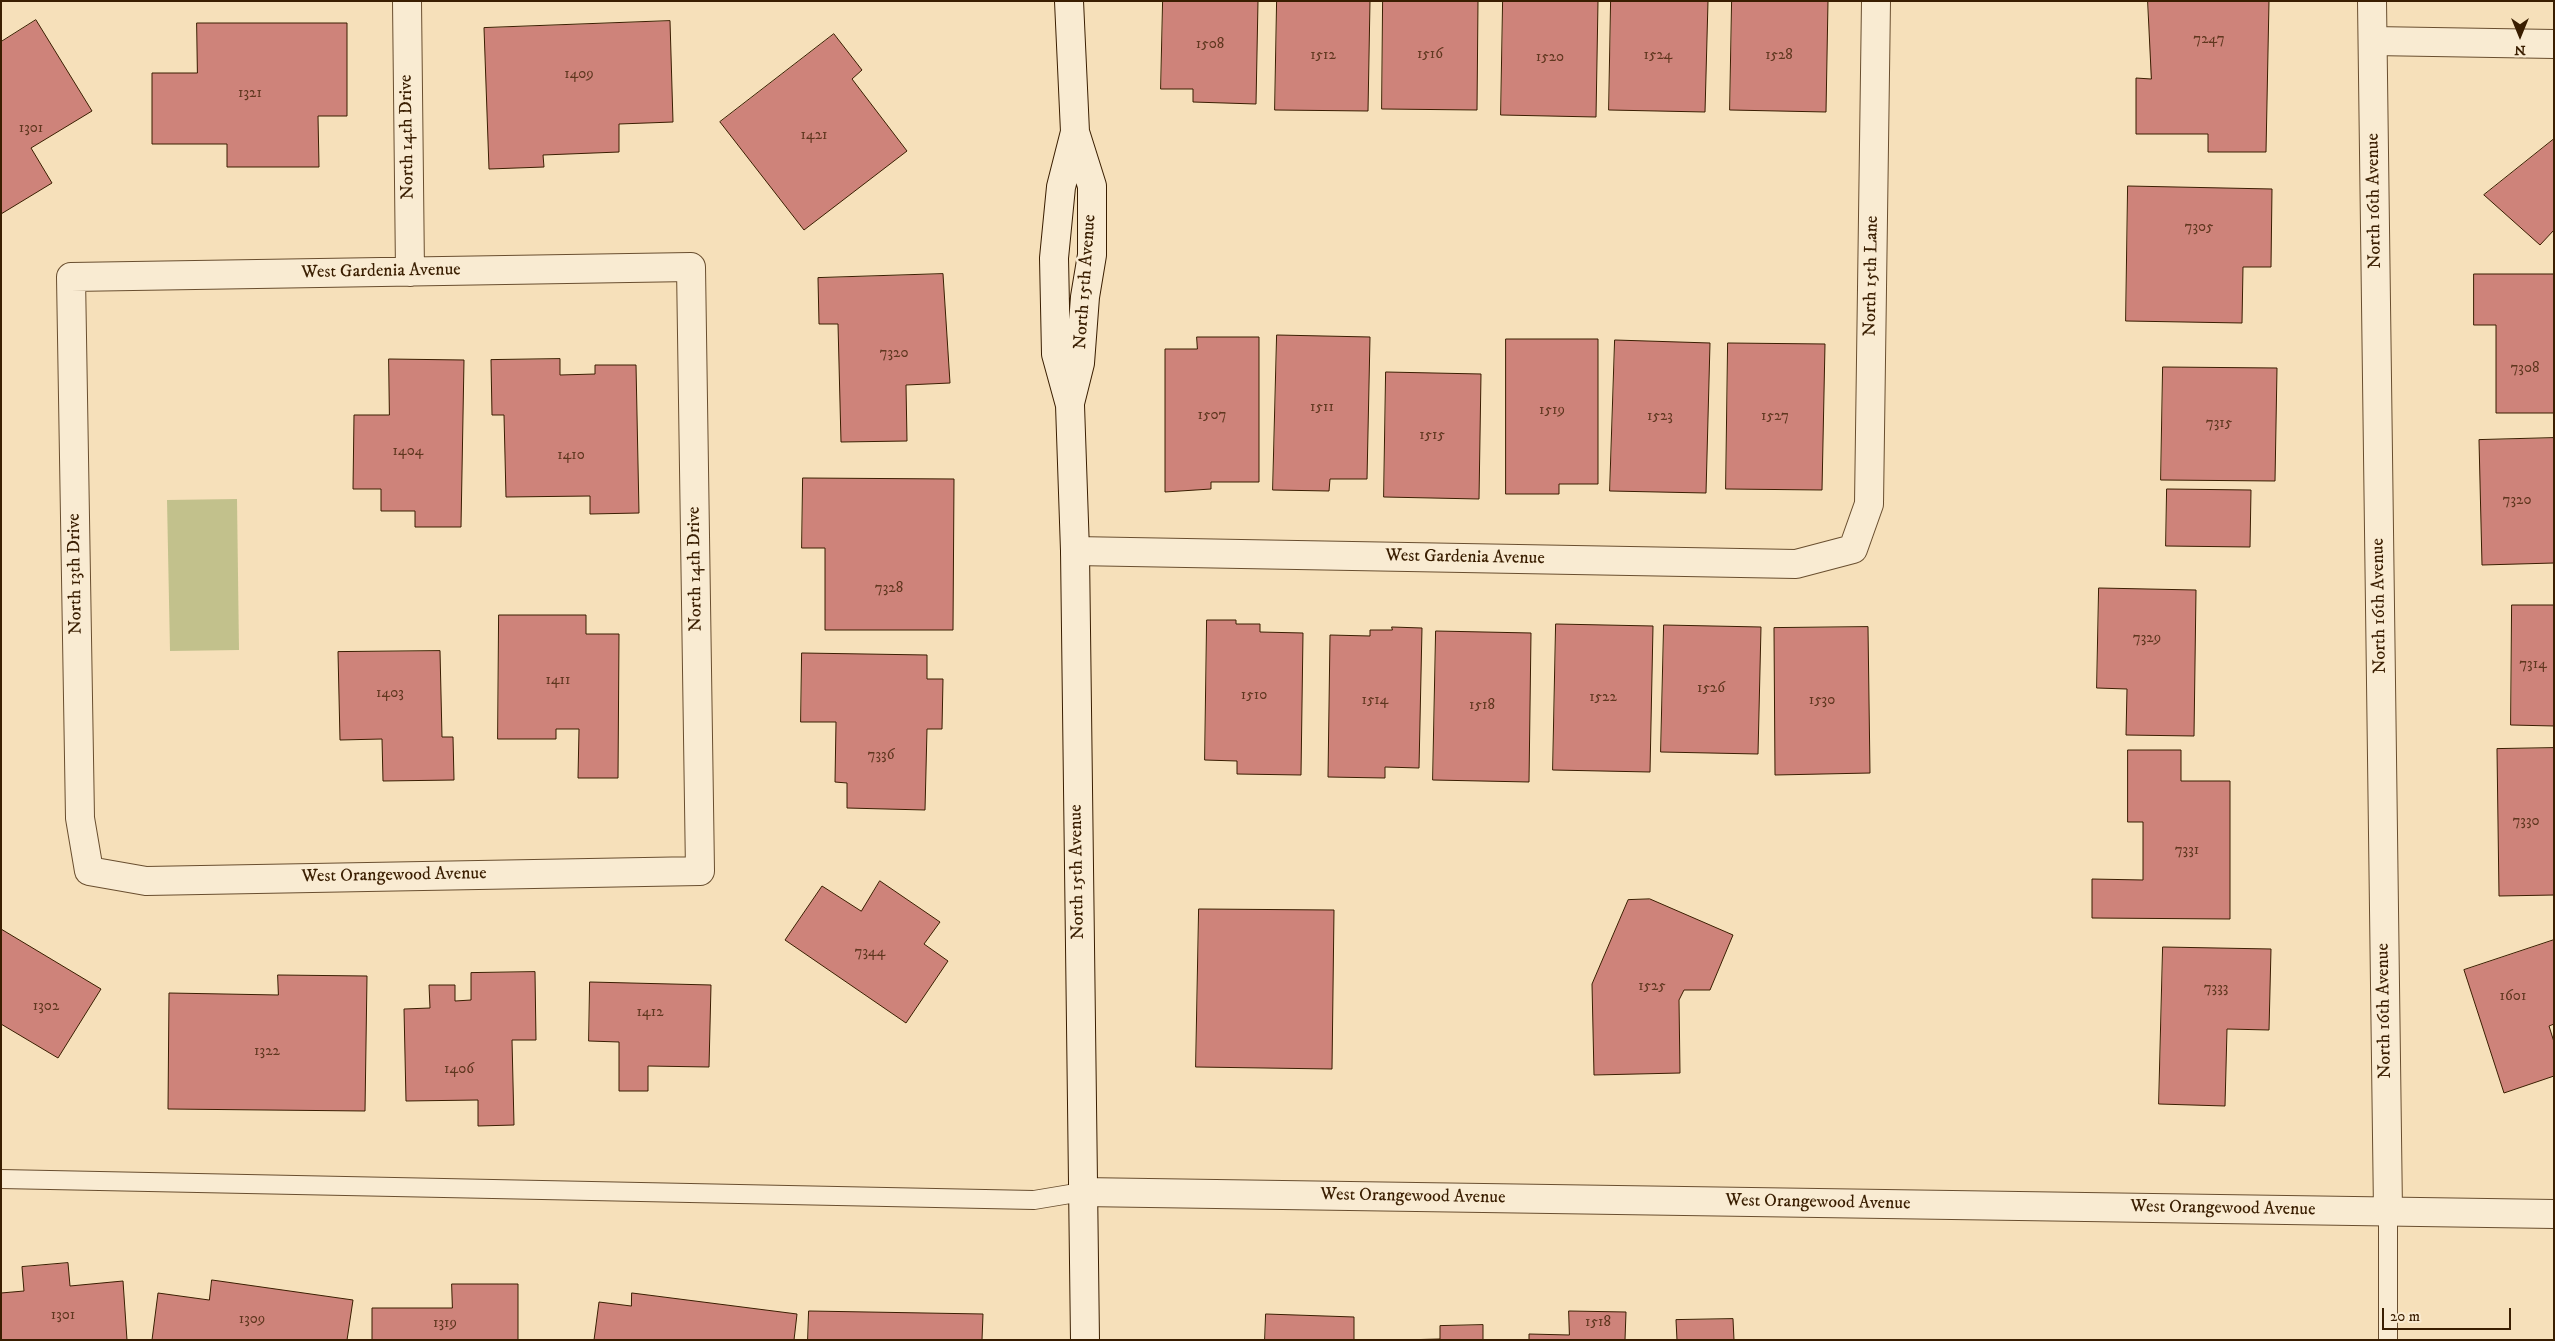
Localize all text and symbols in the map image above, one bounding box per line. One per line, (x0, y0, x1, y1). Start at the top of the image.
north arrow (2495, 10, 2545, 60)
house number: 7247 (2193, 31, 2225, 49)
house number: 1508 (1196, 36, 1224, 54)
text: N (2514, 41, 2526, 59)
house number: 1516 (1417, 46, 1443, 64)
house number: 1512 (1310, 47, 1336, 65)
house number: 1524 (1644, 47, 1672, 65)
house number: 1528 (1765, 47, 1793, 65)
house number: 1520 (1536, 49, 1564, 67)
house number: 1409 (564, 66, 594, 84)
street label: North 14th Drive (396, 74, 420, 200)
house number: 1321 (238, 85, 262, 103)
house number: 1301 (19, 120, 43, 138)
house number: 1421 (800, 127, 828, 145)
street label: North 16th Avenue (2363, 133, 2387, 269)
street label: North 15th Avenue (1071, 214, 1101, 350)
street label: North 15th Lane (1860, 215, 1884, 337)
house number: 7305 (2184, 219, 2214, 237)
street label: West Gardenia Avenue (301, 260, 461, 284)
house number: 7320 (880, 345, 908, 363)
house number: 7308 (2510, 360, 2540, 378)
house number: 1511 (1310, 399, 1334, 417)
house number: 1519 (1539, 402, 1565, 420)
house number: 1507 (1198, 407, 1226, 425)
house number: 1523 (1647, 408, 1673, 426)
house number: 1527 (1761, 408, 1789, 426)
house number: 7315 (2206, 415, 2232, 433)
house number: 1515 (1419, 427, 1445, 445)
house number: 1404 (393, 443, 423, 461)
house number: 1410 (557, 447, 585, 465)
house number: 7320 (2503, 492, 2531, 510)
street label: North 14th Drive (684, 506, 708, 632)
street label: North 13th Drive (64, 513, 88, 635)
street label: North 16th Avenue (2368, 538, 2392, 674)
street label: West Gardenia Avenue (1385, 546, 1545, 570)
house number: 7328 (875, 580, 903, 598)
house number: 7329 (2133, 630, 2161, 648)
house number: 7314 (2519, 656, 2547, 674)
house number: 1411 (545, 672, 571, 690)
house number: 1526 (1697, 680, 1725, 698)
house number: 1403 (376, 685, 404, 703)
house number: 1510 (1241, 687, 1267, 705)
house number: 1522 (1589, 689, 1617, 707)
house number: 1514 (1361, 692, 1389, 710)
house number: 1530 (1809, 692, 1835, 710)
house number: 1518 (1469, 697, 1495, 715)
house number: 7336 (868, 747, 894, 765)
street label: North 15th Avenue (1066, 804, 1090, 940)
house number: 7330 (2512, 813, 2540, 831)
house number: 7331 (2175, 842, 2199, 860)
street label: West Orangewood Avenue (301, 864, 487, 888)
street label: North 16th Avenue (2373, 943, 2397, 1079)
house number: 7344 (855, 944, 885, 962)
house number: 1525 (1638, 978, 1666, 996)
house number: 7333 (2204, 980, 2228, 998)
house number: 1601 (2500, 988, 2526, 1006)
house number: 1302 (33, 998, 59, 1016)
house number: 1412 (636, 1004, 664, 1022)
house number: 1322 (254, 1043, 280, 1061)
house number: 1406 (444, 1061, 474, 1079)
street label: West Orangewood Avenue (1320, 1185, 1506, 1209)
street label: West Orangewood Avenue (1725, 1191, 1911, 1215)
street label: West Orangewood Avenue (2130, 1197, 2316, 1221)
scale bar (2385, 1298, 2514, 1330)
house number: 1301 (51, 1307, 75, 1325)
text: 20 m (2390, 1307, 2420, 1326)
house number: 1309 (239, 1311, 265, 1329)
house number: 1518 (1585, 1314, 1611, 1332)
house number: 1319 (433, 1315, 457, 1333)

